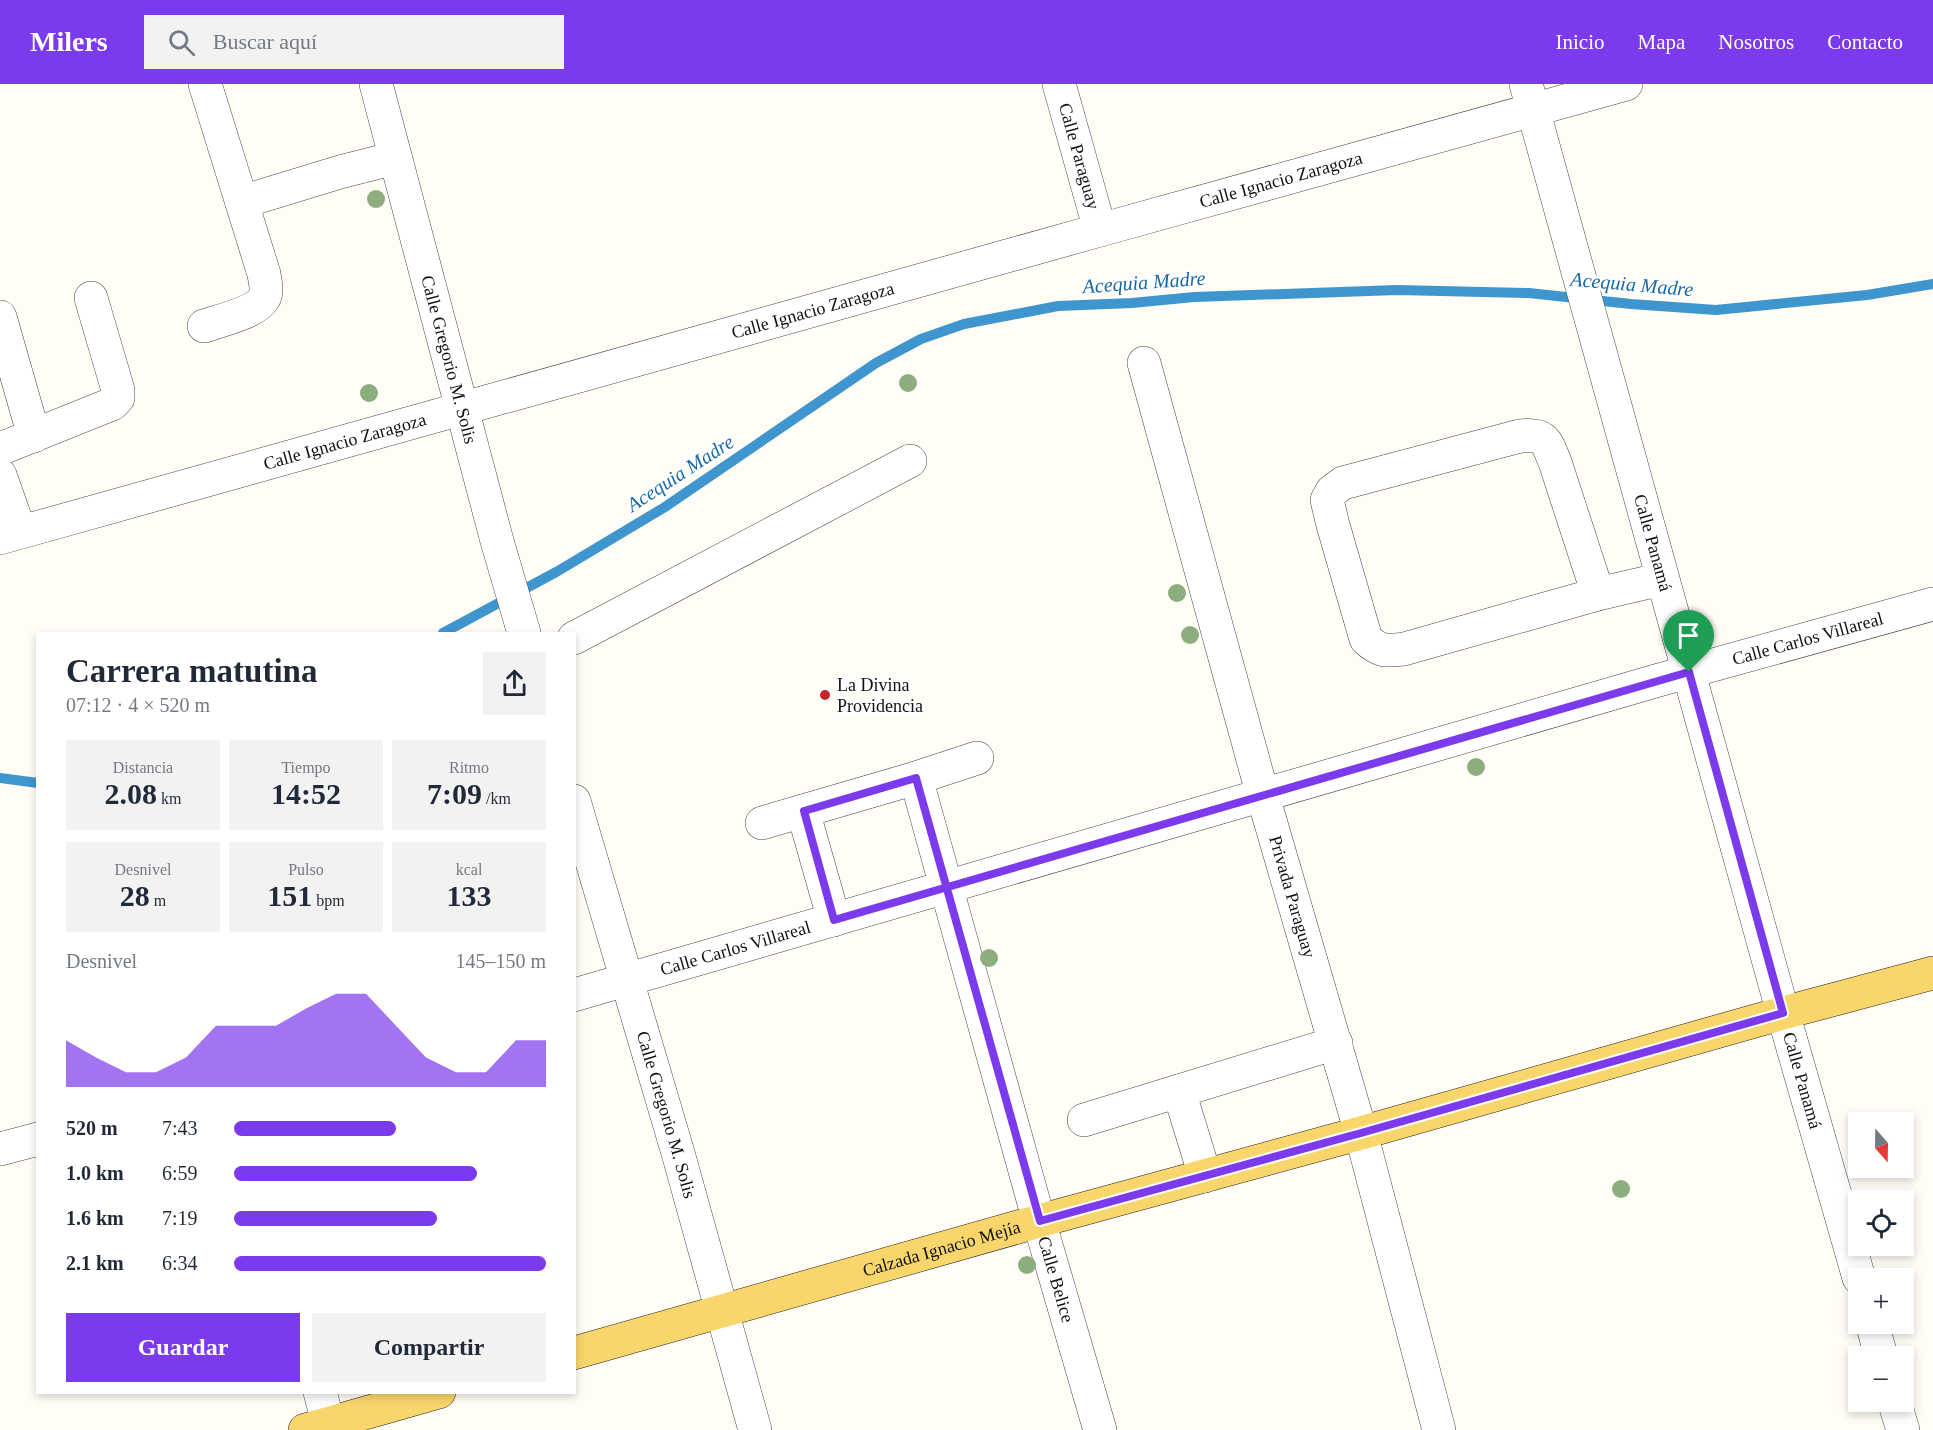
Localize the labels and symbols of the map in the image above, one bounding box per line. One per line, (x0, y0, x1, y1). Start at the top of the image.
street label: Calle Paraguay (1055, 101, 1104, 212)
street label: Calle Ignacio Zaragoza (1197, 148, 1365, 212)
water label: Acequia Madre (1080, 267, 1206, 298)
water label: Acequia Madre (1568, 268, 1694, 301)
street label: Calle Gregorio M. Solis (417, 273, 481, 446)
street label: Calle Ignacio Zaragoza (729, 278, 896, 343)
street label: Calle Ignacio Zaragoza (261, 409, 428, 474)
water label: Acequia Madre (621, 430, 738, 518)
street label: Calle Panamá (1630, 492, 1676, 593)
street label: Calle Carlos Villareal (1730, 608, 1885, 669)
pin (1663, 610, 1714, 672)
place label: La Divina Providencia (837, 675, 923, 716)
marker: La Divina Providencia (818, 688, 832, 702)
street label: Privada Paraguay (1265, 833, 1320, 960)
street label: Calle Carlos Villareal (658, 917, 813, 979)
street label: Calle Gregorio M. Solis (633, 1029, 700, 1201)
street label: Calle Panamá (1779, 1030, 1826, 1131)
north arrow (1848, 1112, 1914, 1178)
street label: Calzada Ignacio Mejía (860, 1217, 1023, 1281)
street label: Calle Belice (1034, 1234, 1078, 1325)

